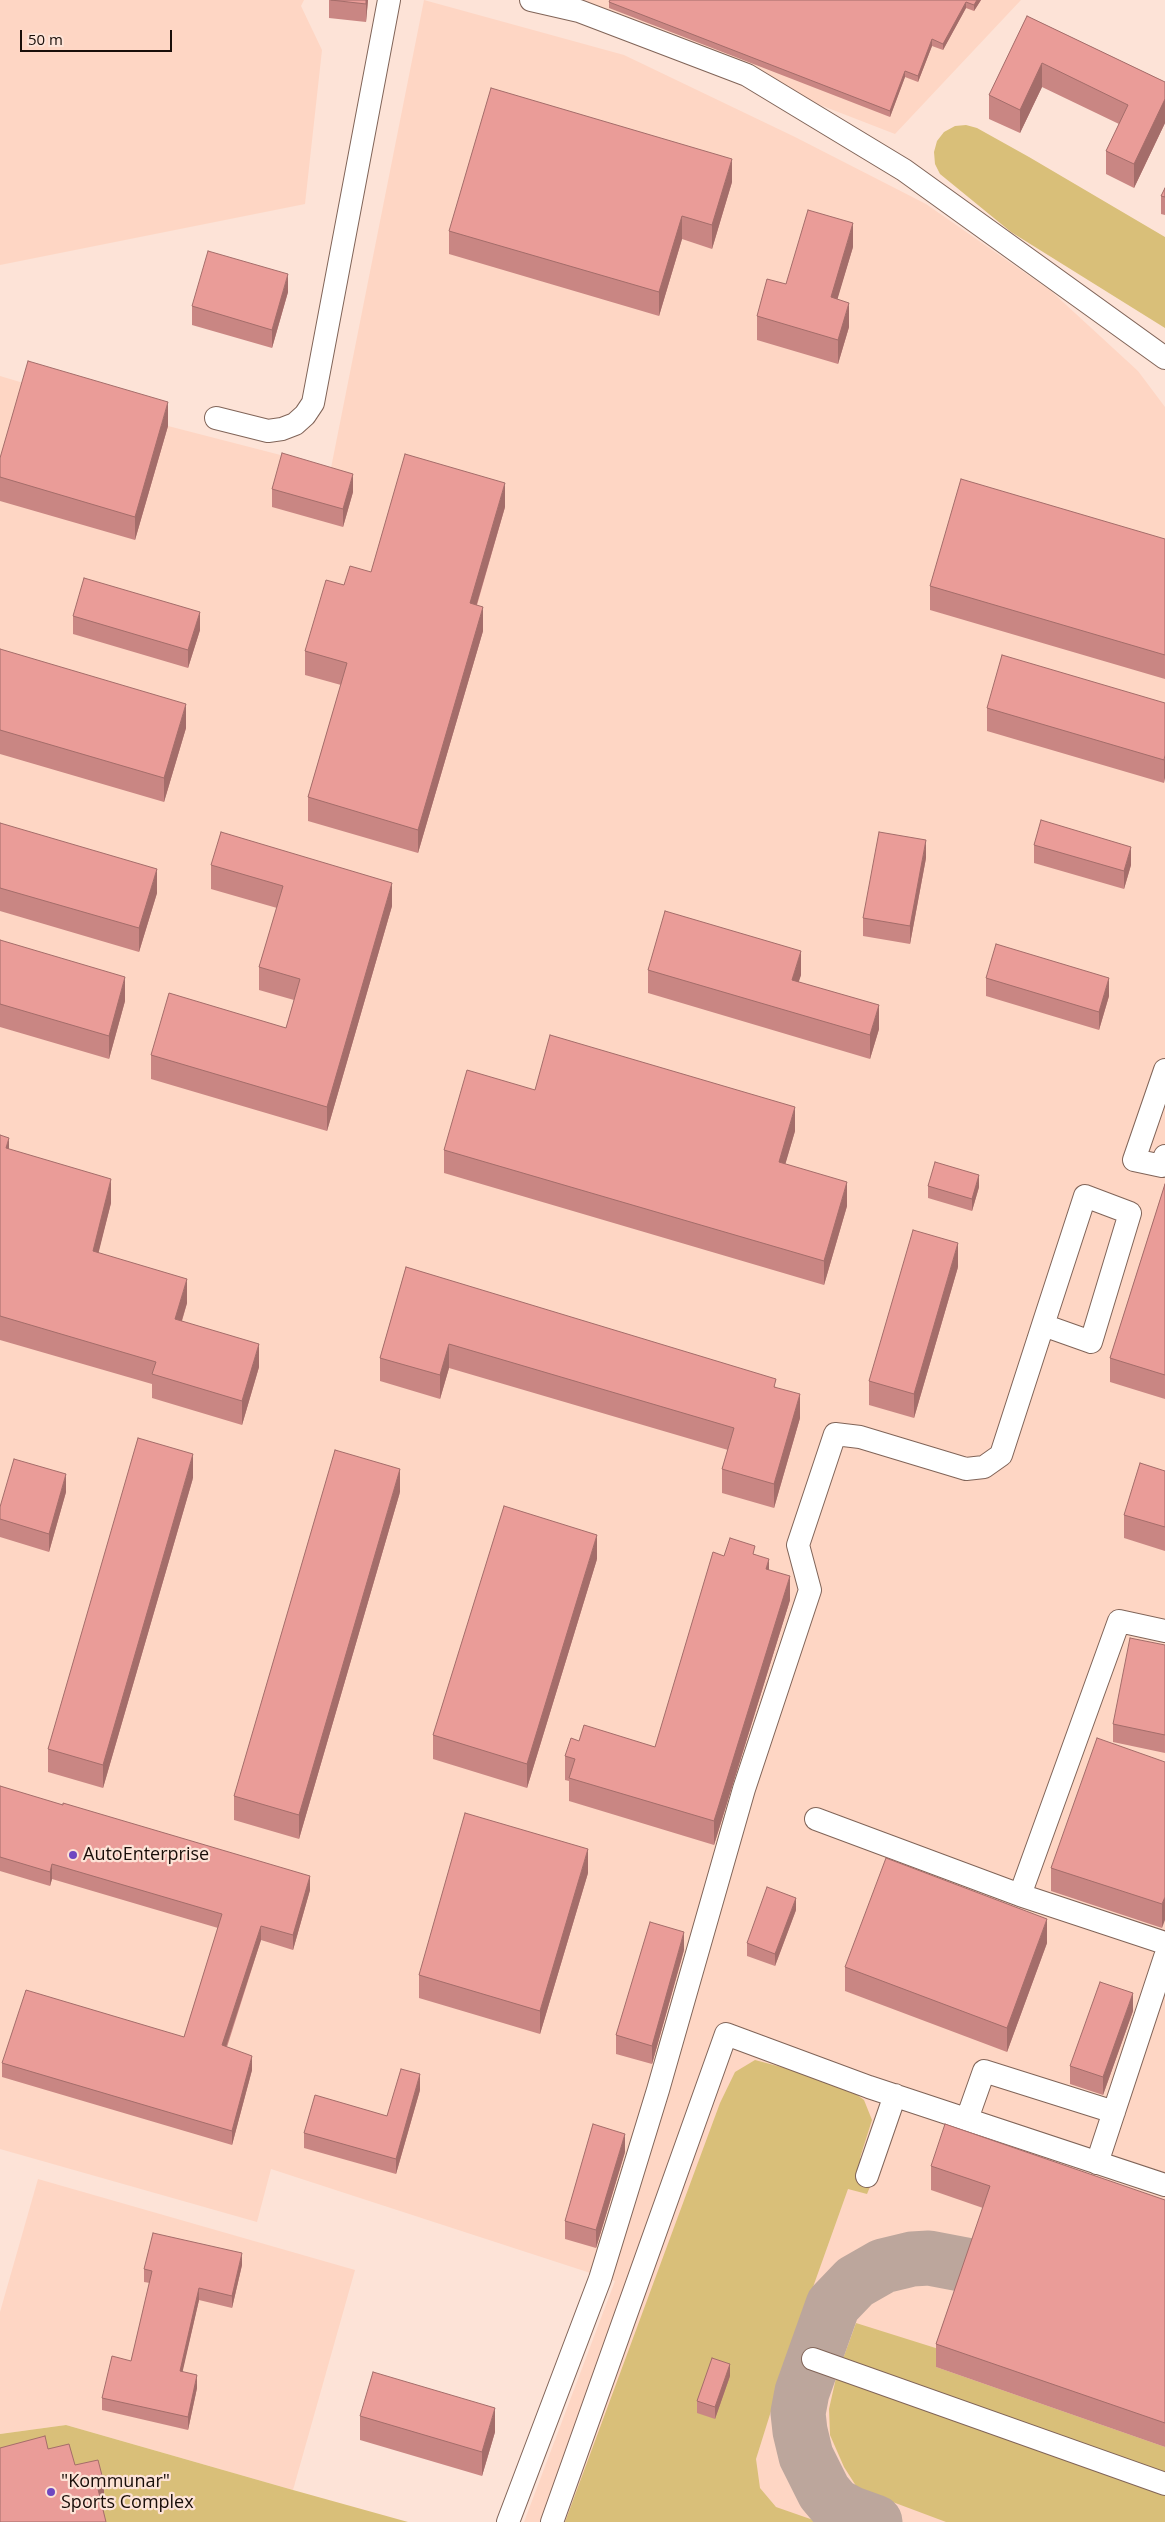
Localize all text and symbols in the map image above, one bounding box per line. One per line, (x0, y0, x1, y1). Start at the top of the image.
scale bar (22, 20, 175, 52)
text: 50 m (28, 29, 63, 49)
place label: AutoEnterprise (83, 1844, 209, 1866)
marker: AutoEnterprise (67, 1849, 79, 1861)
place label: "Kommunar" Sports Complex (61, 2471, 194, 2514)
marker: "Kommunar" Sports Complex (45, 2486, 57, 2498)

